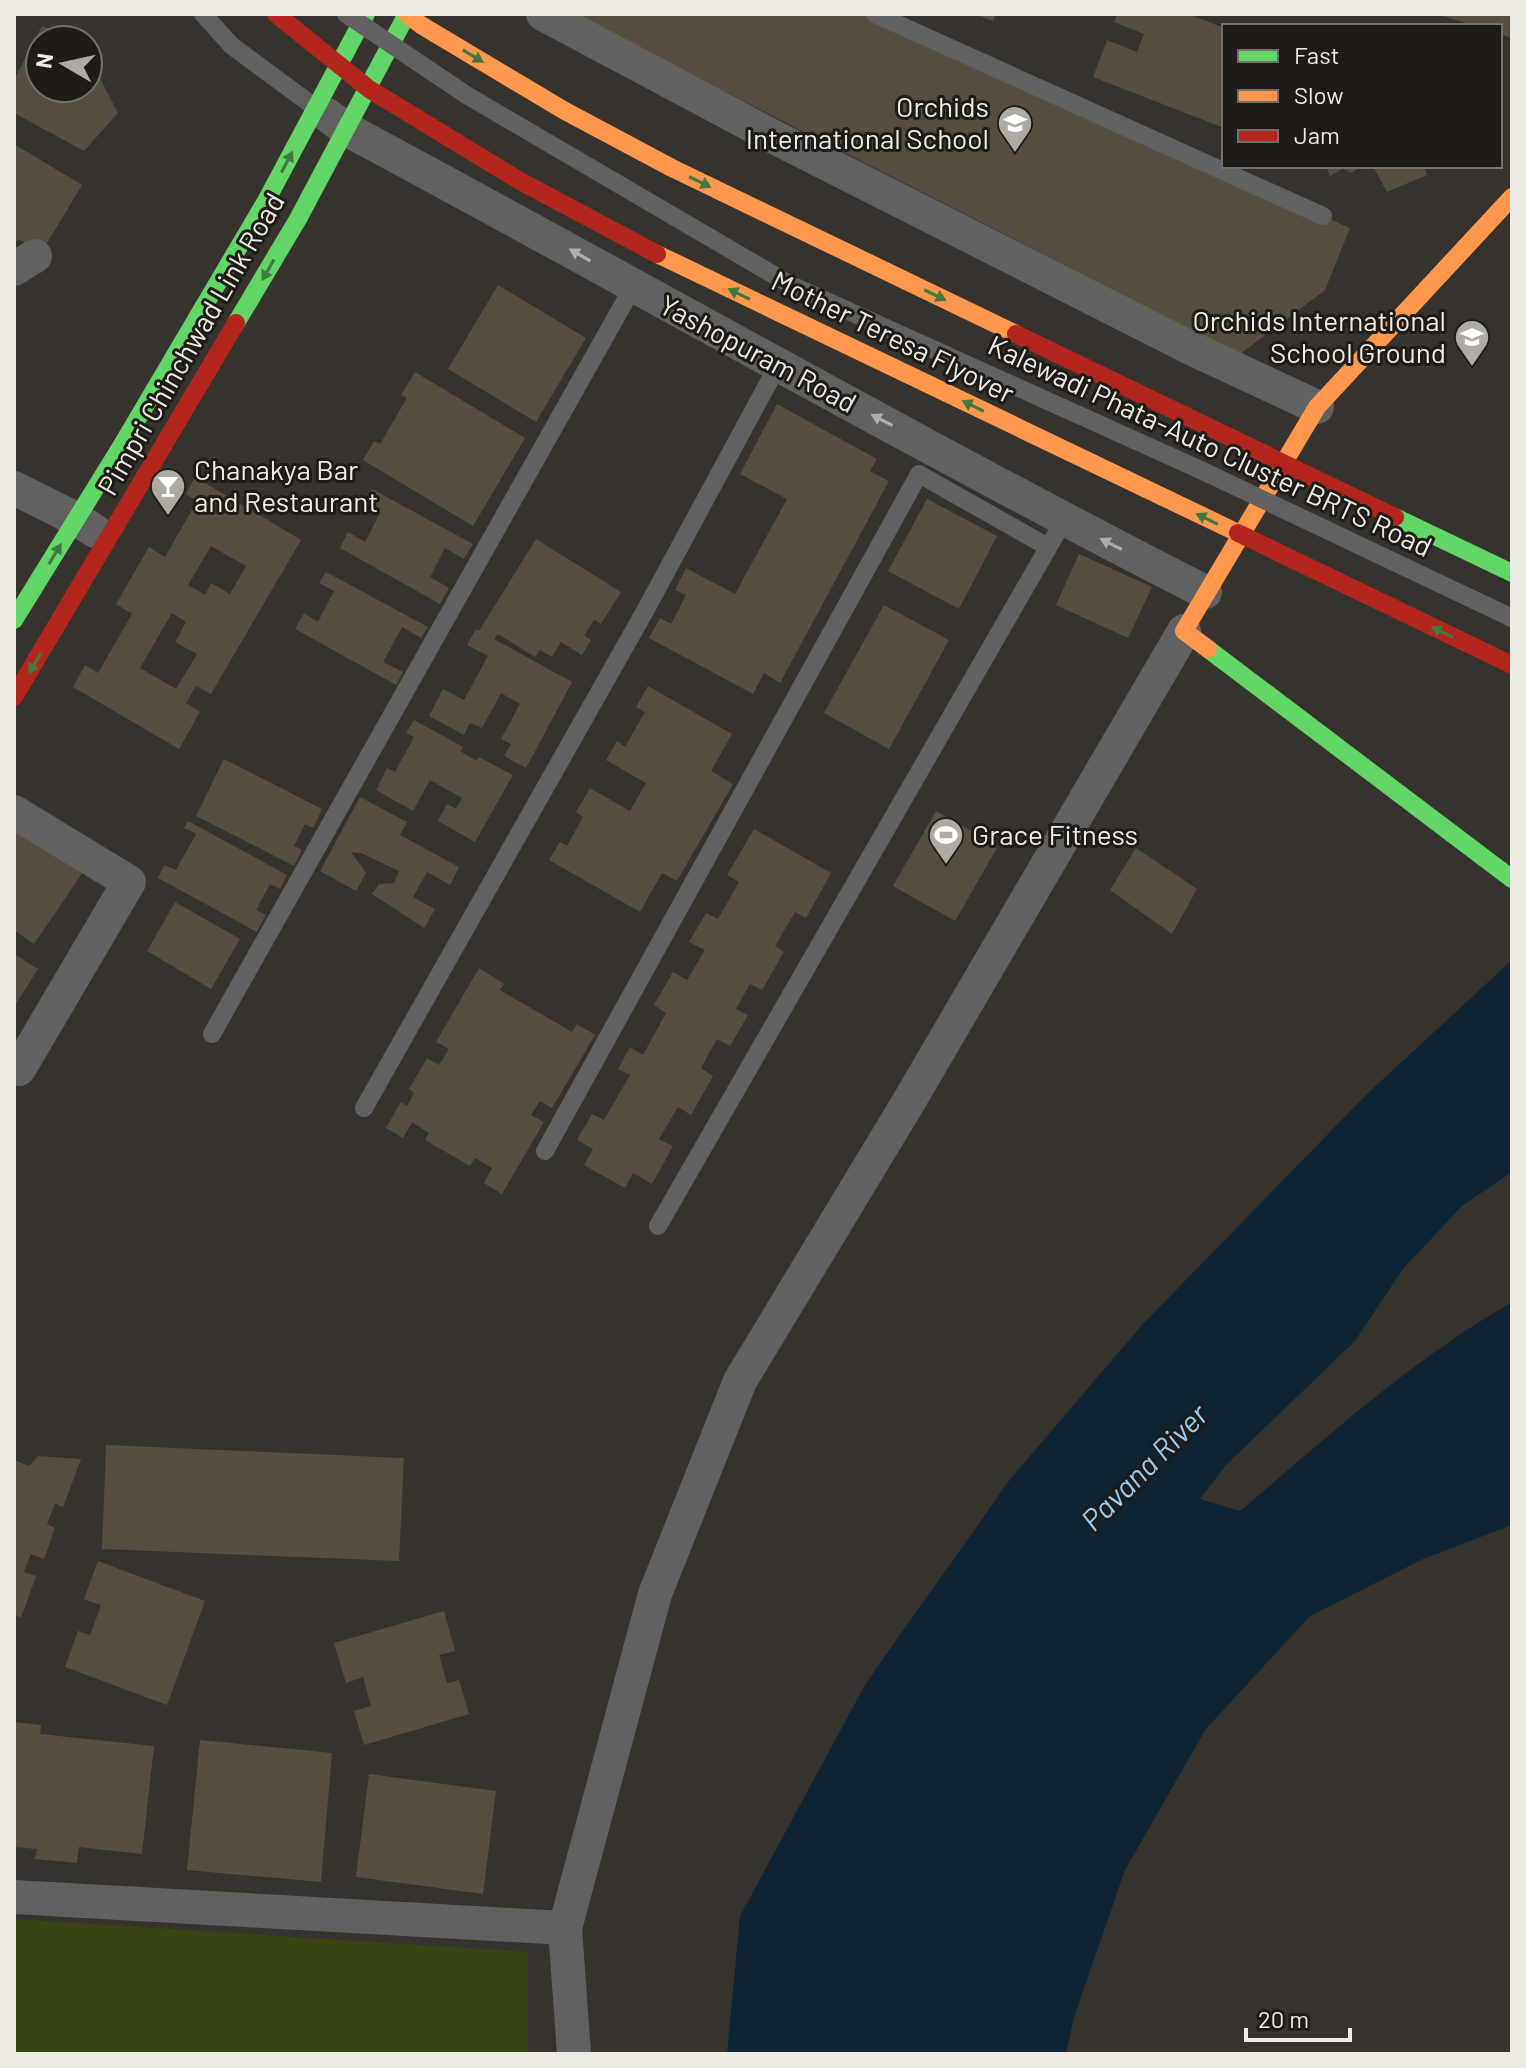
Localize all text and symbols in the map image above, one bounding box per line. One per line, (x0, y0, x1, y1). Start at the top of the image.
north arrow (24, 24, 104, 104)
legend (1222, 24, 1502, 168)
text: Fast (1294, 40, 1339, 69)
one-way arrow (462, 49, 484, 63)
text: N (29, 51, 57, 70)
text: Slow (1294, 80, 1343, 109)
place label: Orchids International School (746, 89, 989, 155)
school or university icon: Orchids International School (996, 104, 1034, 154)
text: Jam (1294, 120, 1340, 149)
one-way arrow (281, 150, 294, 173)
one-way arrow (689, 175, 712, 189)
street label: Pimpri Chinchwad Link Road (90, 186, 291, 501)
one-way arrow (569, 248, 591, 262)
one-way arrow (261, 259, 275, 281)
street label: Mother Teresa Flyover (767, 263, 1020, 410)
street label: Yashopuram Road (654, 287, 863, 419)
one-way arrow (727, 287, 750, 301)
one-way arrow (923, 288, 946, 302)
place label: Orchids International School Ground (1192, 303, 1446, 369)
school or university icon: Orchids International School Ground (1453, 318, 1491, 368)
street label: Kalewadi Phata-Auto Cluster BRTS Road (983, 327, 1438, 563)
one-way arrow (961, 399, 985, 413)
one-way arrow (871, 413, 894, 427)
place label: Chanakya Bar and Restaurant (194, 452, 379, 518)
bar icon: Chanakya Bar and Restaurant (149, 467, 187, 517)
one-way arrow (1196, 512, 1219, 526)
one-way arrow (1099, 538, 1122, 551)
one-way arrow (47, 543, 61, 565)
one-way arrow (1430, 625, 1453, 639)
one-way arrow (28, 651, 43, 674)
sports icon: Grace Fitness (927, 816, 965, 866)
place label: Grace Fitness (972, 817, 1138, 851)
water label: Pavana River (1073, 1395, 1215, 1537)
scale bar (1246, 1992, 1350, 2042)
text: 20 m (1258, 2004, 1309, 2033)

